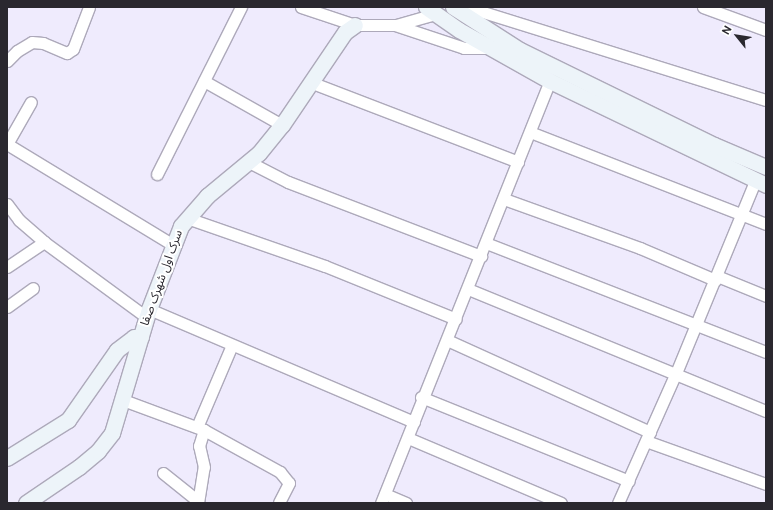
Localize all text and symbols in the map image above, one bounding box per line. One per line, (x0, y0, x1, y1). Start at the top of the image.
north arrow (717, 16, 757, 56)
text: N (719, 23, 735, 37)
street label: سرک اول شهرک صفا (138, 228, 186, 328)

